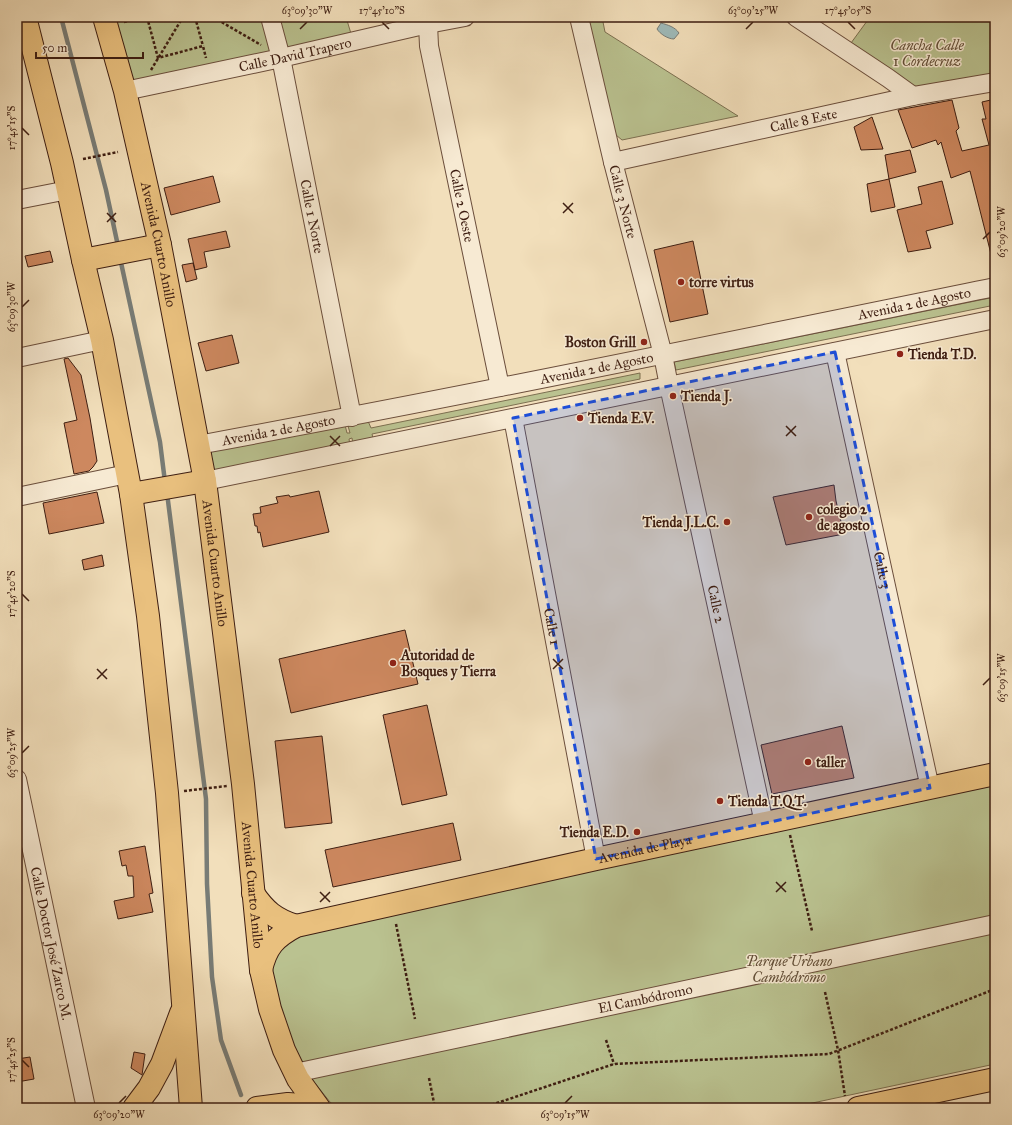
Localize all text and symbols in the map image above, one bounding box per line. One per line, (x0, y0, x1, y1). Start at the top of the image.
text: 63°09'30"W (282, 5, 333, 17)
text: 17°45'10"S (359, 5, 405, 17)
text: 63°09'25"W (728, 5, 779, 17)
text: 17°45'05"S (825, 5, 871, 17)
scale bar (36, 34, 143, 60)
street label: Calle David Trapero (237, 34, 353, 76)
park label: Cancha Calle 1 Cordecruz (890, 37, 965, 70)
text: 50 m (42, 41, 67, 55)
text: 17°45'15"S (6, 105, 18, 150)
street label: Calle 8 Este (768, 105, 839, 136)
street label: Calle 3 Norte (605, 163, 641, 241)
street label: Calle 2 Oeste (446, 168, 478, 244)
street label: Calle 1 Norte (296, 178, 328, 255)
street label: Avenida Cuarto Anillo (137, 179, 180, 308)
text: 63°09'20"W (996, 206, 1008, 258)
place label: torre virtus (688, 274, 754, 291)
marker: torre virtus (676, 277, 686, 287)
text: 63°09'30"W (6, 281, 18, 332)
street label: Avenida 2 de Agosto (855, 284, 972, 324)
place label: Boston Grill (565, 334, 637, 351)
marker: Boston Grill (639, 337, 649, 347)
place label: Tienda T.D. (907, 346, 976, 363)
street label: Avenida 2 de Agosto (538, 349, 655, 388)
marker: Tienda T.D. (895, 349, 905, 359)
place label: Tienda J. (680, 388, 732, 406)
marker: Tienda J. (668, 391, 678, 401)
place label: Tienda E.V. (587, 410, 655, 427)
street label: Avenida 2 de Agosto (220, 411, 337, 450)
marker: Tienda E.V. (575, 413, 585, 423)
street label: Avenida Cuarto Anillo (198, 498, 231, 628)
place label: colegio 2 de agosto (817, 501, 870, 535)
marker: colegio 2 de agosto (804, 512, 814, 522)
place label: Tienda J.L.C. (642, 514, 719, 532)
marker: Tienda J.L.C. (722, 517, 732, 527)
street label: Calle 3 (870, 550, 894, 590)
text: 17°45'20"S (6, 570, 18, 617)
street label: Calle 2 (703, 583, 728, 625)
street label: Calle 1 (540, 606, 564, 647)
place label: Autoridad de Bosques y Tierra (400, 647, 497, 681)
text: 63°09'15"W (996, 653, 1008, 703)
marker: Autoridad de Bosques y Tierra (388, 658, 398, 668)
text: 63°09'25"W (6, 727, 18, 778)
place label: taller (815, 754, 846, 771)
marker: taller (803, 757, 813, 767)
place label: Tienda T.Q.T. (727, 793, 807, 811)
marker: Tienda T.Q.T. (715, 796, 725, 806)
street label: Avenida Cuarto Anillo (238, 820, 267, 949)
place label: Tienda E.D. (559, 824, 629, 841)
marker: Tienda E.D. (632, 827, 642, 837)
street label: Avenida de Playa (596, 831, 693, 867)
street label: Calle Doctor José Zarco M. (27, 865, 75, 1022)
park label: Parque Urbano Cambódromo (746, 953, 832, 986)
street label: El Cambódromo (596, 981, 694, 1017)
text: 17°45'25"S (6, 1037, 18, 1083)
text: 63°09'20"W (93, 1109, 145, 1121)
text: 63°09'15"W (540, 1109, 590, 1121)

